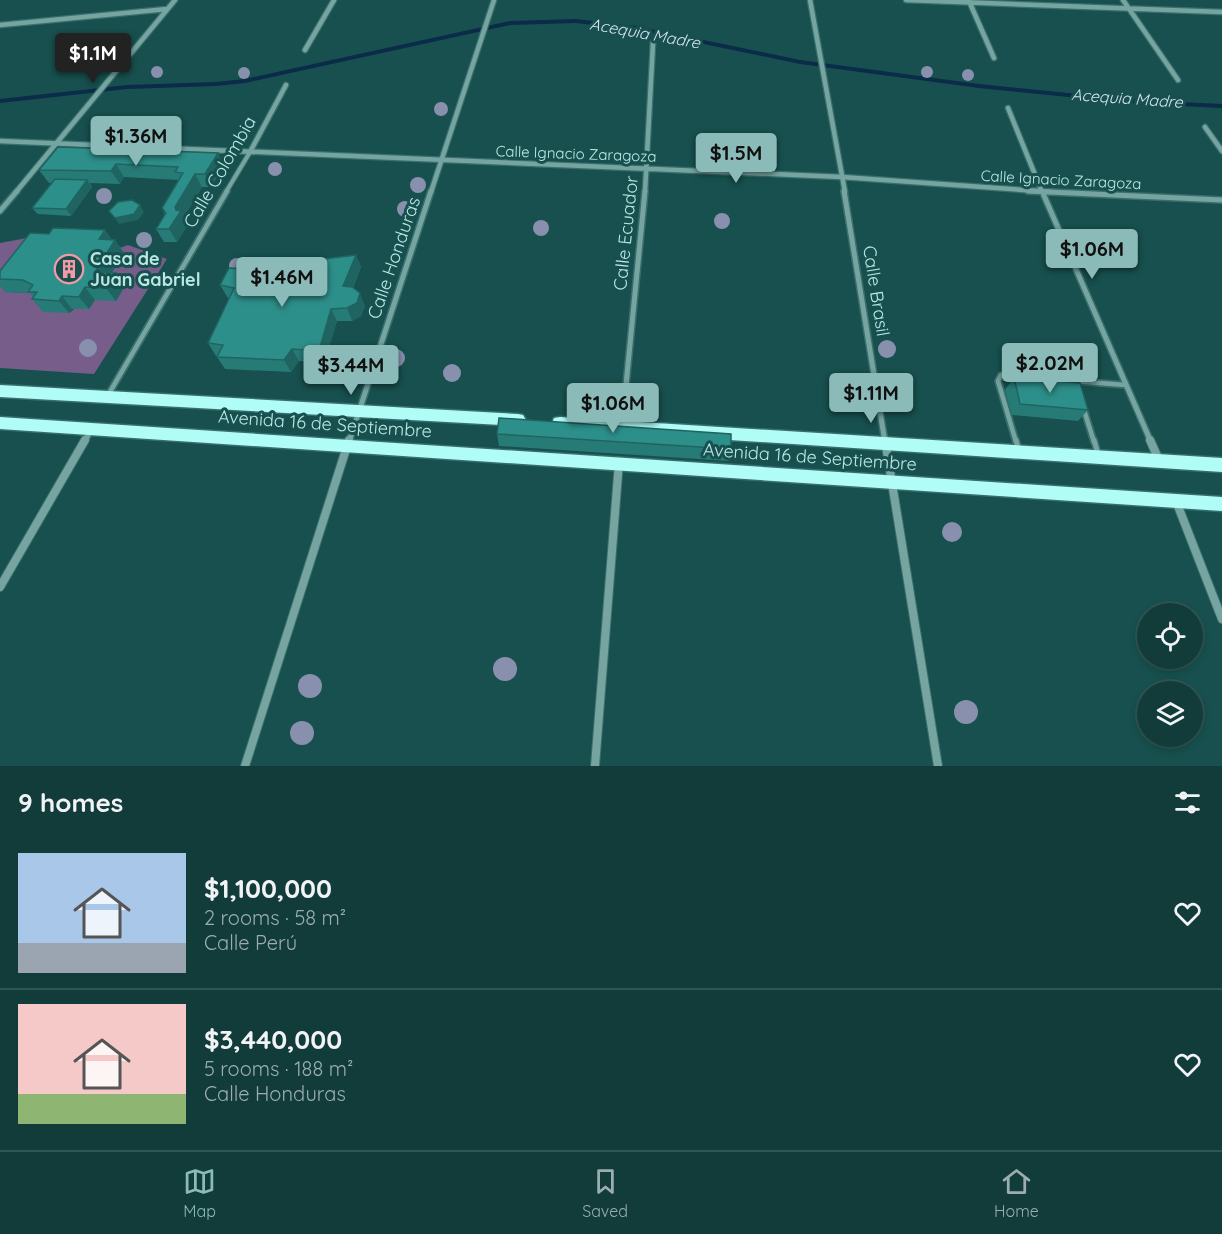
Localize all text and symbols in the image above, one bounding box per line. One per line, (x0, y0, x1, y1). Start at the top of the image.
water label: Acequia Madre (588, 13, 703, 53)
pin: $1.1M (51, 33, 135, 84)
text: $1.1M (69, 40, 117, 65)
water label: Acequia Madre (1071, 84, 1184, 112)
street label: Calle Colombia (178, 112, 261, 232)
pin: $1.36M (87, 116, 185, 167)
text: $1.36M (105, 123, 167, 148)
pin: $1.5M (694, 133, 778, 184)
text: $1.5M (710, 140, 762, 165)
street label: Calle Ignacio Zaragoza (495, 141, 657, 166)
street label: Calle Ignacio Zaragoza (980, 166, 1142, 193)
street label: Calle Ecuador (608, 174, 643, 291)
street label: Calle Honduras (362, 194, 425, 322)
pin: $1.06M (1043, 229, 1141, 280)
text: $1.06M (1060, 236, 1124, 261)
street label: Calle Brasil (858, 244, 895, 338)
place label: Casa de Juan Gabriel (90, 247, 201, 291)
building icon: Casa de Juan Gabriel (53, 253, 85, 285)
pin: $1.46M (233, 257, 331, 308)
text: $1.46M (250, 264, 314, 289)
pin: $2.02M (1001, 343, 1099, 394)
pin: $3.44M (302, 345, 400, 396)
text: $2.02M (1016, 350, 1084, 375)
text: $3.44M (318, 352, 384, 377)
pin: $1.11M (822, 373, 920, 424)
text: $1.11M (843, 380, 899, 405)
pin: $1.06M (564, 383, 662, 434)
text: $1.06M (581, 390, 645, 415)
street label: Avenida 16 de Septiembre (217, 405, 433, 442)
street label: Avenida 16 de Septiembre (702, 438, 918, 475)
map controls (1137, 603, 1203, 747)
button: locate (1137, 603, 1203, 669)
button: layers (1137, 681, 1203, 747)
text: 9 homes (18, 786, 123, 819)
icon: filters (1171, 786, 1204, 819)
text: $1,100,000 (204, 872, 332, 905)
icon: home (66, 877, 138, 949)
icon: heart (1171, 897, 1204, 930)
text: 2 rooms · 58 m² (204, 905, 346, 930)
text: Calle Perú (204, 930, 297, 955)
text: $3,440,000 (204, 1023, 342, 1056)
icon: home (66, 1028, 138, 1100)
icon: heart (1171, 1048, 1204, 1081)
text: 5 rooms · 188 m² (204, 1056, 353, 1081)
text: Calle Honduras (204, 1081, 346, 1106)
tab: Map (183, 1165, 216, 1221)
tab: Saved (582, 1165, 628, 1221)
tab: Home (994, 1165, 1039, 1221)

